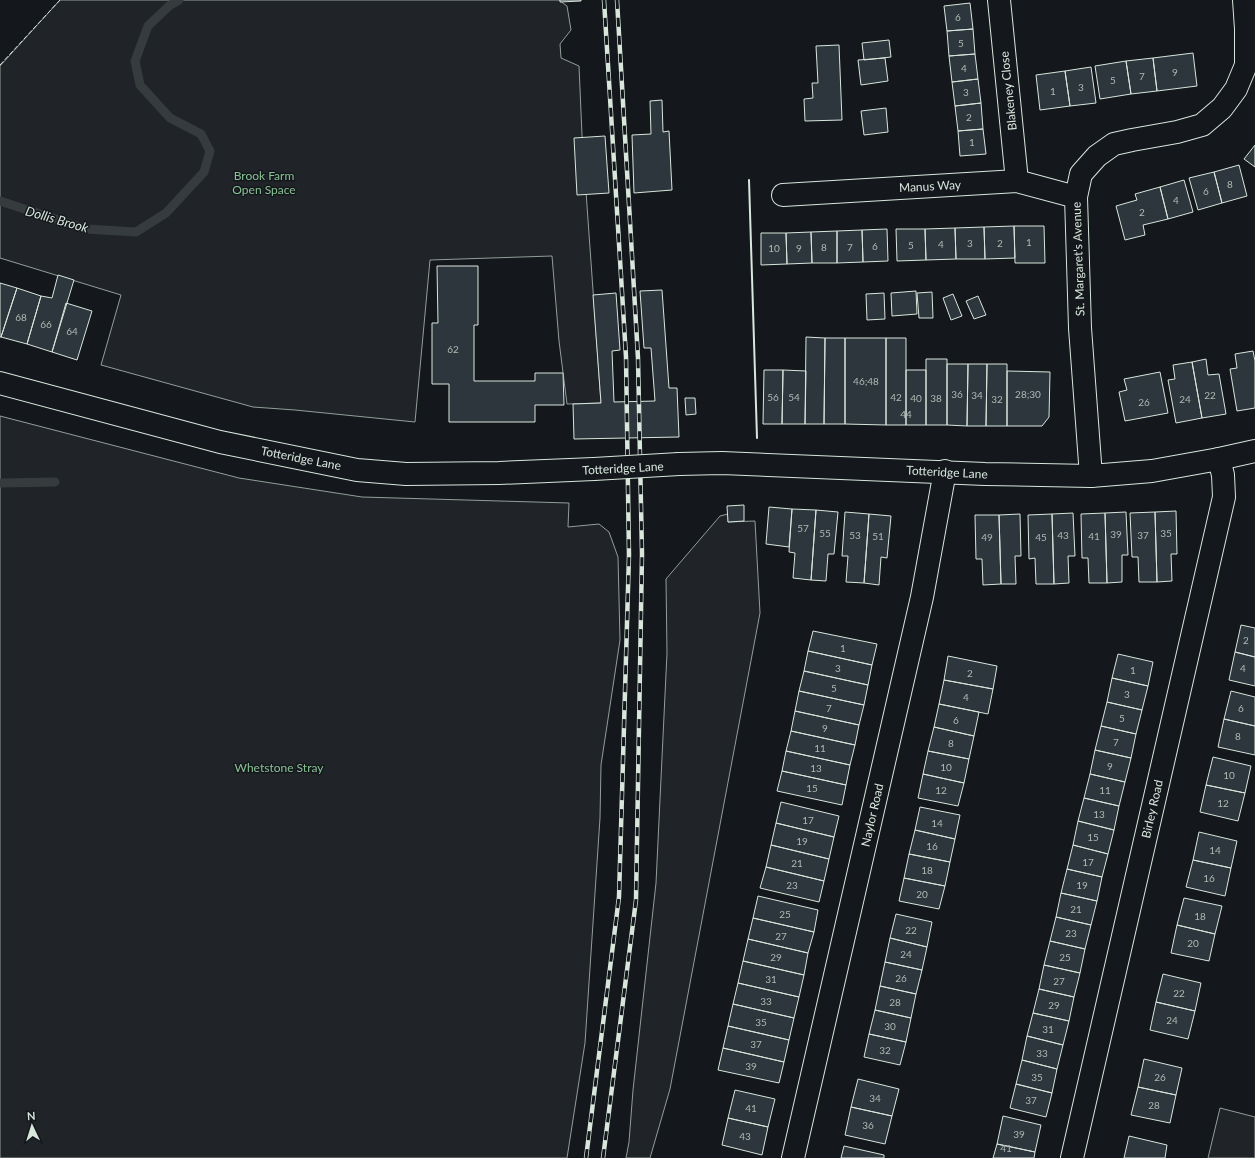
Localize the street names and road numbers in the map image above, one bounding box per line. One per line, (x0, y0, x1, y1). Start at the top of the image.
street label: Blakeney Close (996, 51, 1020, 131)
street label: Manus Way (899, 177, 962, 195)
street label: St. Margaret's Avenue (1069, 202, 1087, 316)
street label: Totteridge Lane (260, 443, 342, 473)
street label: Totteridge Lane (582, 458, 664, 478)
street label: Totteridge Lane (906, 462, 988, 482)
street label: Birley Road (1138, 778, 1166, 840)
street label: Naylor Road (857, 782, 887, 848)

